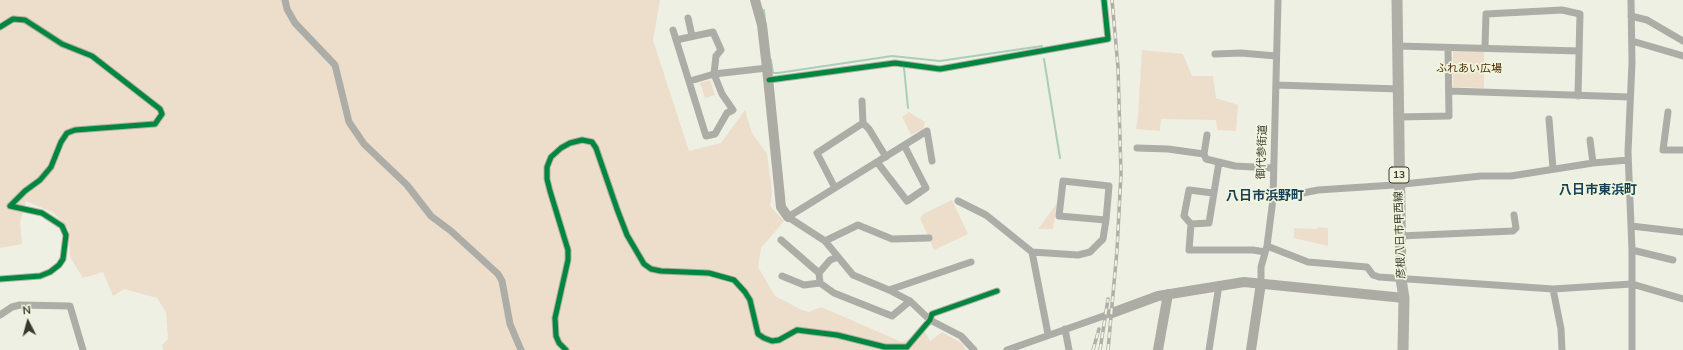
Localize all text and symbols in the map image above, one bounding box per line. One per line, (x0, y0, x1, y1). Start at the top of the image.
park label: ふれあい広場 (1436, 62, 1502, 76)
street label: 御代参街道 (1254, 124, 1270, 180)
road number: 13 (1389, 167, 1409, 183)
district label: 八日市東浜町 (1559, 182, 1637, 198)
district label: 八日市浜野町 (1226, 188, 1304, 204)
street label: 彦根八日市甲西線 (1392, 191, 1408, 279)
north arrow (8, 302, 48, 342)
text: N (22, 303, 32, 317)

